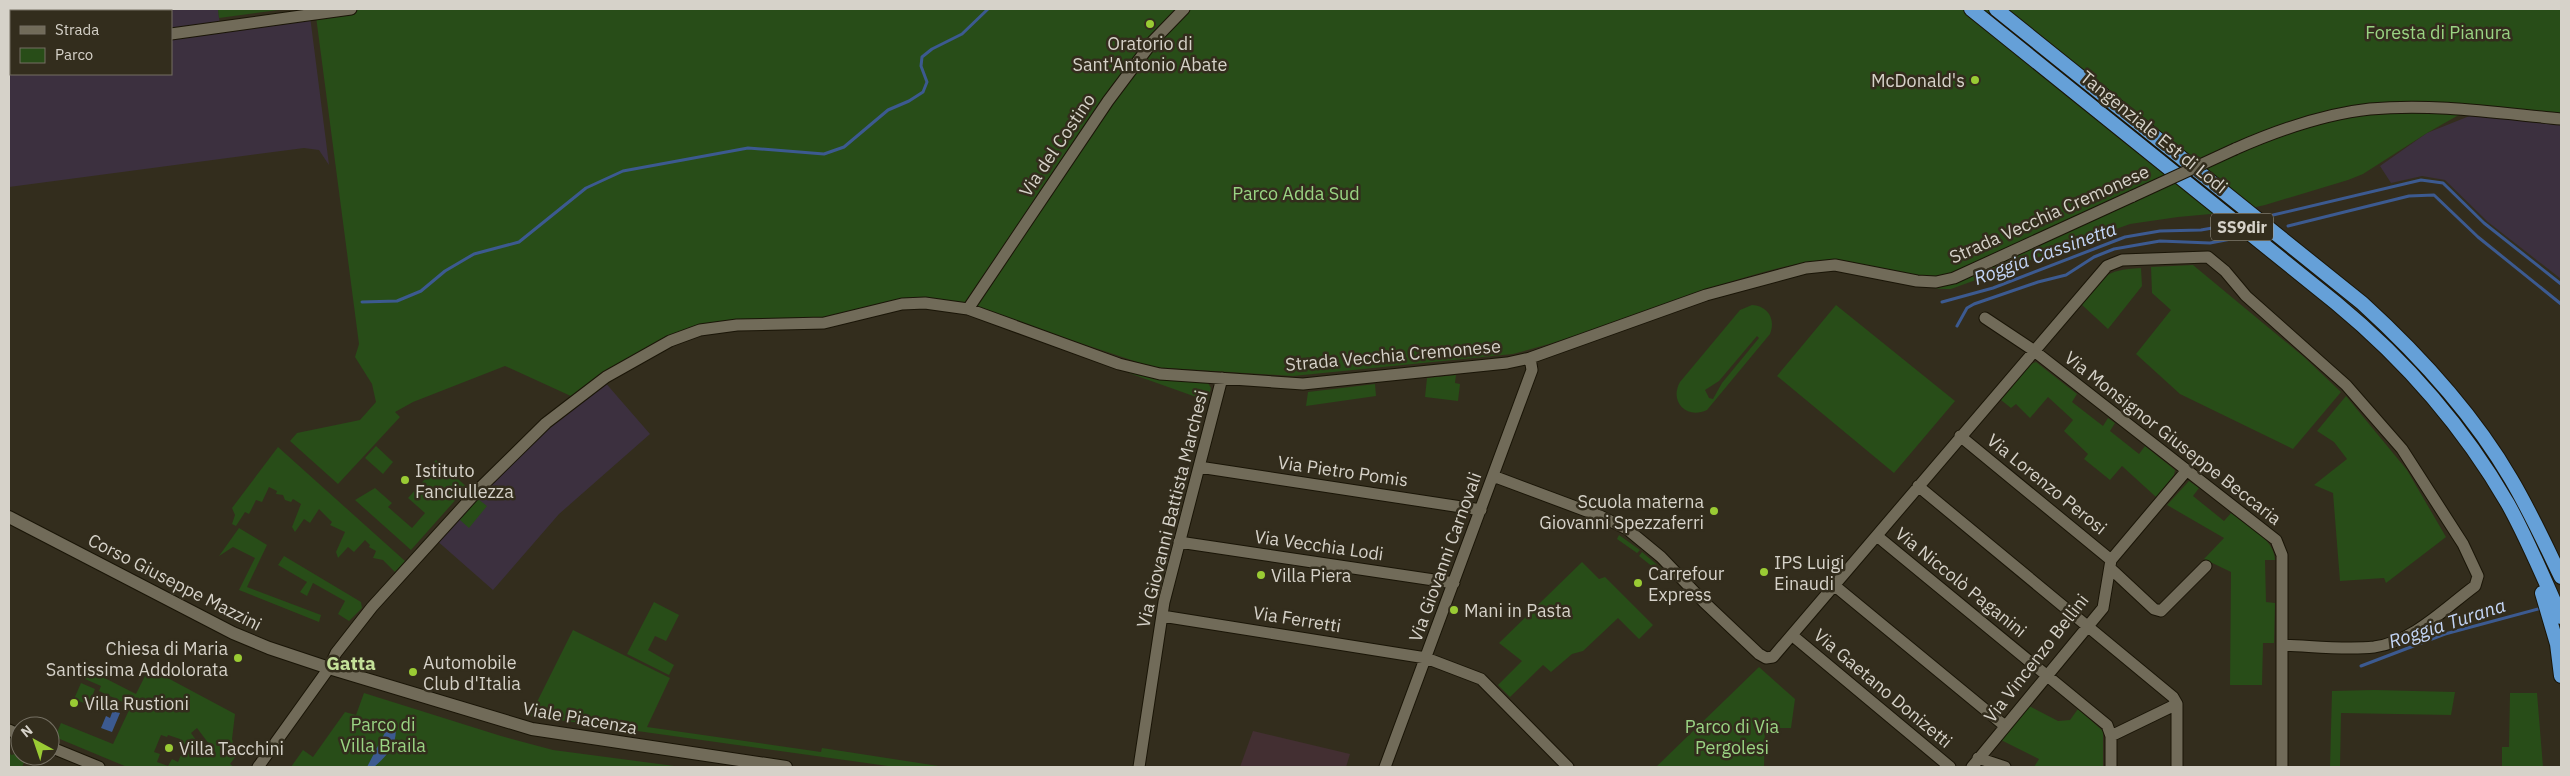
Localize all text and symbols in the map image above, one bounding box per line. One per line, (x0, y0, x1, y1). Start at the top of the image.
legend (10, 10, 172, 75)
marker: Oratorio di Sant'Antonio Abate (1144, 18, 1156, 30)
text: Strada (55, 20, 99, 39)
park label: Foresta di Pianura (2365, 21, 2511, 44)
place label: Oratorio di Sant'Antonio Abate (1073, 32, 1228, 76)
text: Parco (55, 45, 93, 64)
street label: Tangenziale Est di Lodi (2076, 66, 2232, 198)
place label: McDonald's (1871, 69, 1965, 92)
marker: McDonald's (1969, 74, 1981, 86)
street label: Via del Costino (1014, 89, 1100, 201)
street label: Strada Vecchia Cremonese (1946, 159, 2153, 268)
park label: Parco Adda Sud (1232, 182, 1360, 205)
road number: SS9dir (2211, 213, 2273, 240)
water label: Roggia Cassinetta (1970, 216, 2120, 290)
street label: Strada Vecchia Cremonese (1284, 334, 1502, 376)
street label: Via Monsignor Giuseppe Beccaria (2060, 346, 2286, 530)
street label: Via Giovanni Battista Marchesi (1131, 388, 1213, 630)
street label: Via Lorenzo Perosi (1982, 429, 2112, 539)
street label: Via Pietro Pomis (1276, 450, 1410, 492)
place label: Istituto Fanciullezza (415, 459, 514, 503)
street label: Via Giovanni Carnovali (1404, 469, 1486, 645)
marker: Istituto Fanciullezza (399, 474, 411, 486)
place label: Scuola materna Giovanni Spezzaferri (1539, 490, 1704, 534)
marker: Scuola materna Giovanni Spezzaferri (1708, 505, 1720, 517)
street label: Via Niccolò Paganini (1891, 522, 2031, 642)
street label: Via Vecchia Lodi (1253, 525, 1385, 565)
street label: Corso Giuseppe Mazzini (84, 528, 266, 636)
place label: IPS Luigi Einaudi (1774, 551, 1844, 595)
place label: Carrefour Express (1648, 562, 1725, 606)
place label: Villa Piera (1271, 564, 1352, 587)
marker: IPS Luigi Einaudi (1758, 566, 1770, 578)
marker: Villa Piera (1255, 569, 1267, 581)
marker: Carrefour Express (1632, 577, 1644, 589)
street label: Via Vincenzo Bellini (1979, 589, 2093, 727)
water label: Roggia Turana (2385, 593, 2509, 653)
place label: Mani in Pasta (1464, 599, 1571, 622)
street label: Via Ferretti (1251, 601, 1343, 637)
marker: Mani in Pasta (1448, 604, 1460, 616)
street label: Via Gaetano Donizetti (1809, 623, 1957, 753)
place label: Chiesa di Maria Santissima Addolorata (46, 637, 228, 681)
district label: Gatta (326, 651, 376, 675)
place label: Automobile Club d'Italia (423, 651, 521, 695)
marker: Chiesa di Maria Santissima Addolorata (232, 652, 244, 664)
marker: Automobile Club d'Italia (407, 666, 419, 678)
place label: Villa Rustioni (84, 692, 189, 715)
marker: Villa Rustioni (68, 697, 80, 709)
street label: Viale Piacenza (521, 697, 640, 739)
park label: Parco di Villa Braila (340, 713, 426, 757)
park label: Parco di Via Pergolesi (1685, 715, 1780, 759)
north arrow (10, 716, 60, 766)
text: N (17, 721, 36, 741)
place label: Villa Tacchini (179, 737, 284, 760)
marker: Villa Tacchini (163, 742, 175, 754)

